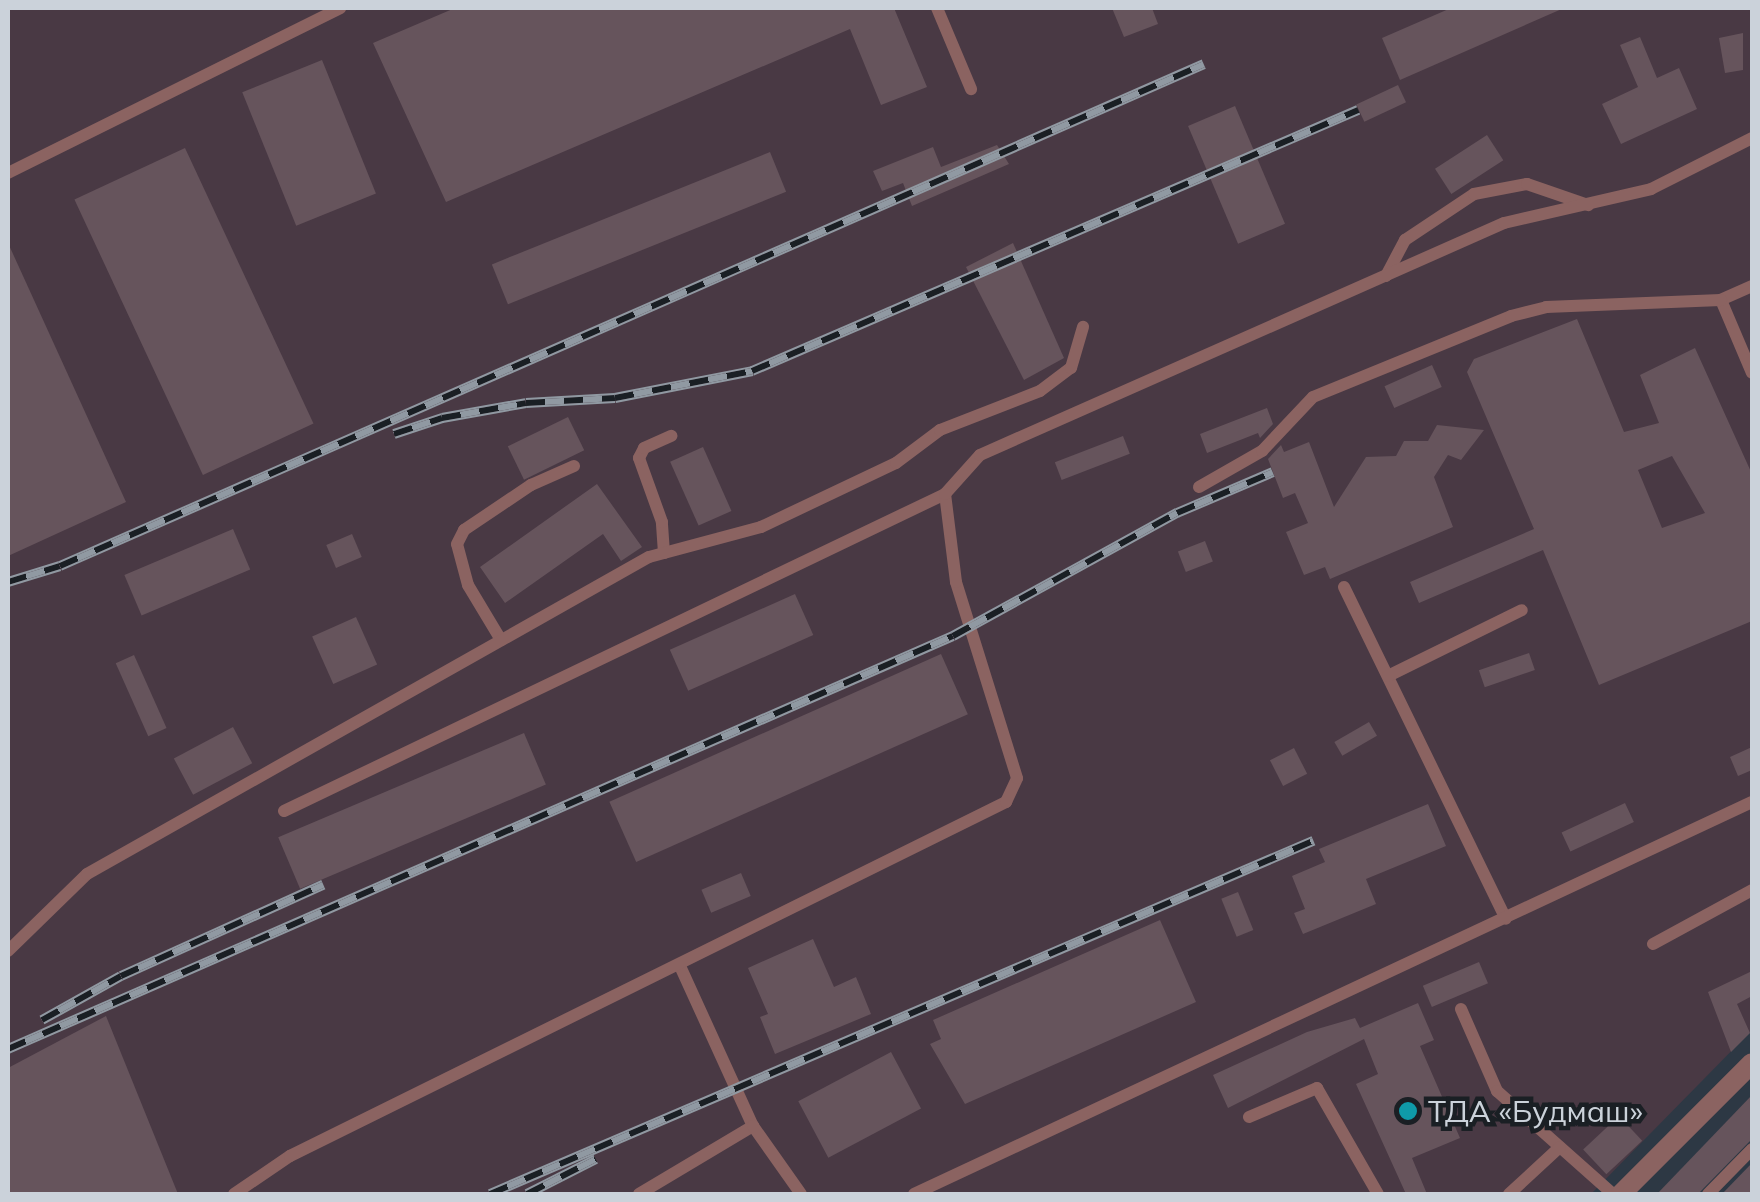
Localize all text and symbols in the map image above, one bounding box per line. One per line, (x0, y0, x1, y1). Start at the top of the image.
place label: ТДА «Будмаш» (1428, 1093, 1643, 1129)
marker: ТДА «Будмаш» (1397, 1100, 1419, 1122)

